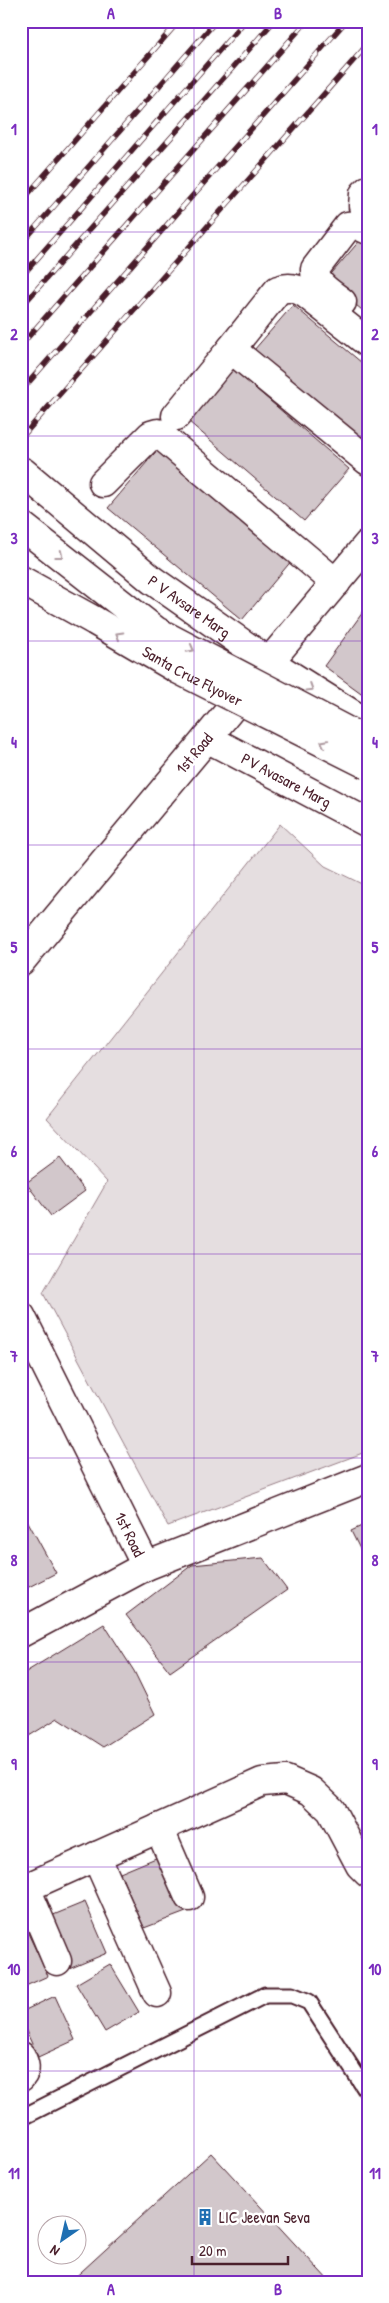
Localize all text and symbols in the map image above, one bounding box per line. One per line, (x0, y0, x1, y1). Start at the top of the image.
text: A (107, 2, 115, 24)
text: B (274, 2, 282, 24)
text: 1 (11, 118, 17, 140)
text: 1 (372, 118, 378, 140)
text: 2 (10, 323, 18, 345)
text: 2 (371, 323, 379, 345)
text: 3 (10, 527, 18, 549)
text: 3 (371, 527, 379, 549)
one-way arrow (54, 549, 63, 558)
street label: P V Avsare Marg (144, 570, 235, 643)
one-way arrow (115, 631, 124, 641)
street label: Santa Cruz Flyover (138, 640, 247, 711)
one-way arrow (186, 643, 195, 653)
one-way arrow (305, 682, 314, 692)
street label: 1st Road (170, 728, 218, 778)
text: 4 (11, 731, 17, 753)
text: 4 (372, 731, 378, 753)
one-way arrow (320, 739, 329, 749)
street label: PV Avasare Marg (238, 747, 335, 813)
text: 5 (11, 936, 18, 958)
text: 5 (372, 936, 379, 958)
text: 6 (11, 1140, 18, 1162)
text: 6 (372, 1140, 379, 1162)
text: 7 (9, 1345, 18, 1367)
text: 7 (370, 1345, 379, 1367)
street label: 1st Road (110, 1508, 151, 1560)
text: 8 (11, 1549, 18, 1571)
text: 8 (372, 1549, 379, 1571)
text: 9 (11, 1753, 17, 1775)
text: 9 (372, 1753, 378, 1775)
text: 10 (8, 1958, 20, 1980)
text: 10 (369, 1958, 381, 1980)
text: 11 (8, 2162, 20, 2184)
text: 11 (369, 2162, 381, 2184)
place label: LIC Jeevan Seva (219, 2206, 310, 2228)
building icon: LIC Jeevan Seva (195, 2207, 215, 2227)
north arrow (38, 2216, 88, 2266)
scale bar (192, 2233, 288, 2265)
text: 20 m (199, 2240, 226, 2261)
text: N (46, 2241, 63, 2261)
text: A (107, 2278, 115, 2300)
text: B (274, 2278, 282, 2300)

